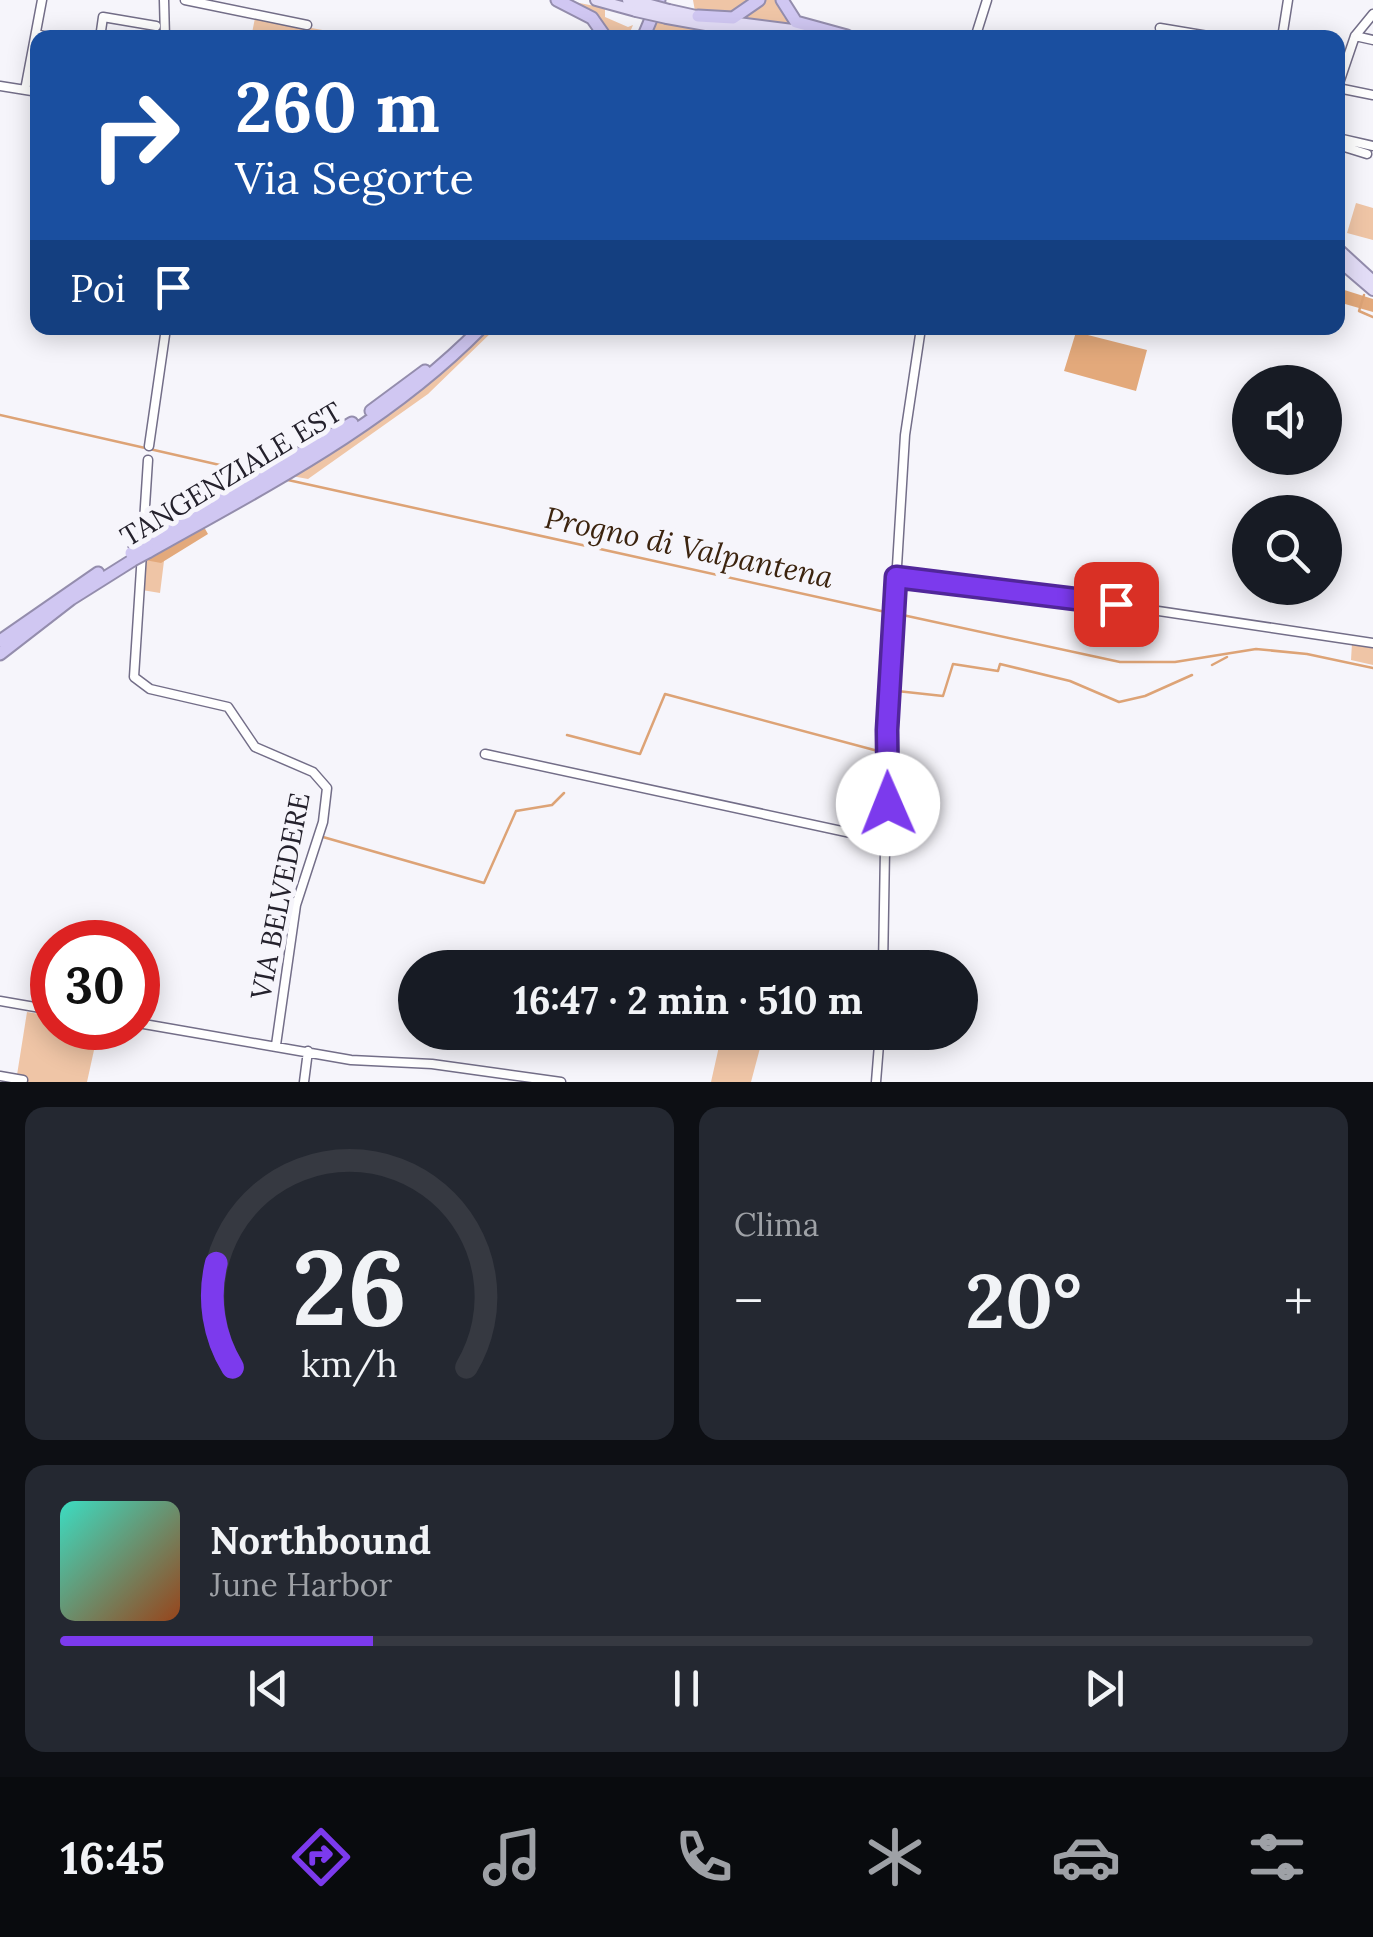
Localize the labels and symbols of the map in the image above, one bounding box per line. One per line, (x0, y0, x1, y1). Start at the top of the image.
street label: TANGENZIALE EST (114, 394, 348, 554)
water label: Progno di Valpantena (541, 498, 837, 596)
pin (1074, 562, 1159, 647)
position arrow (836, 752, 940, 856)
street label: VIA BELVEDERE (242, 790, 318, 1003)
speed limit sign: 30 (30, 920, 160, 1050)

